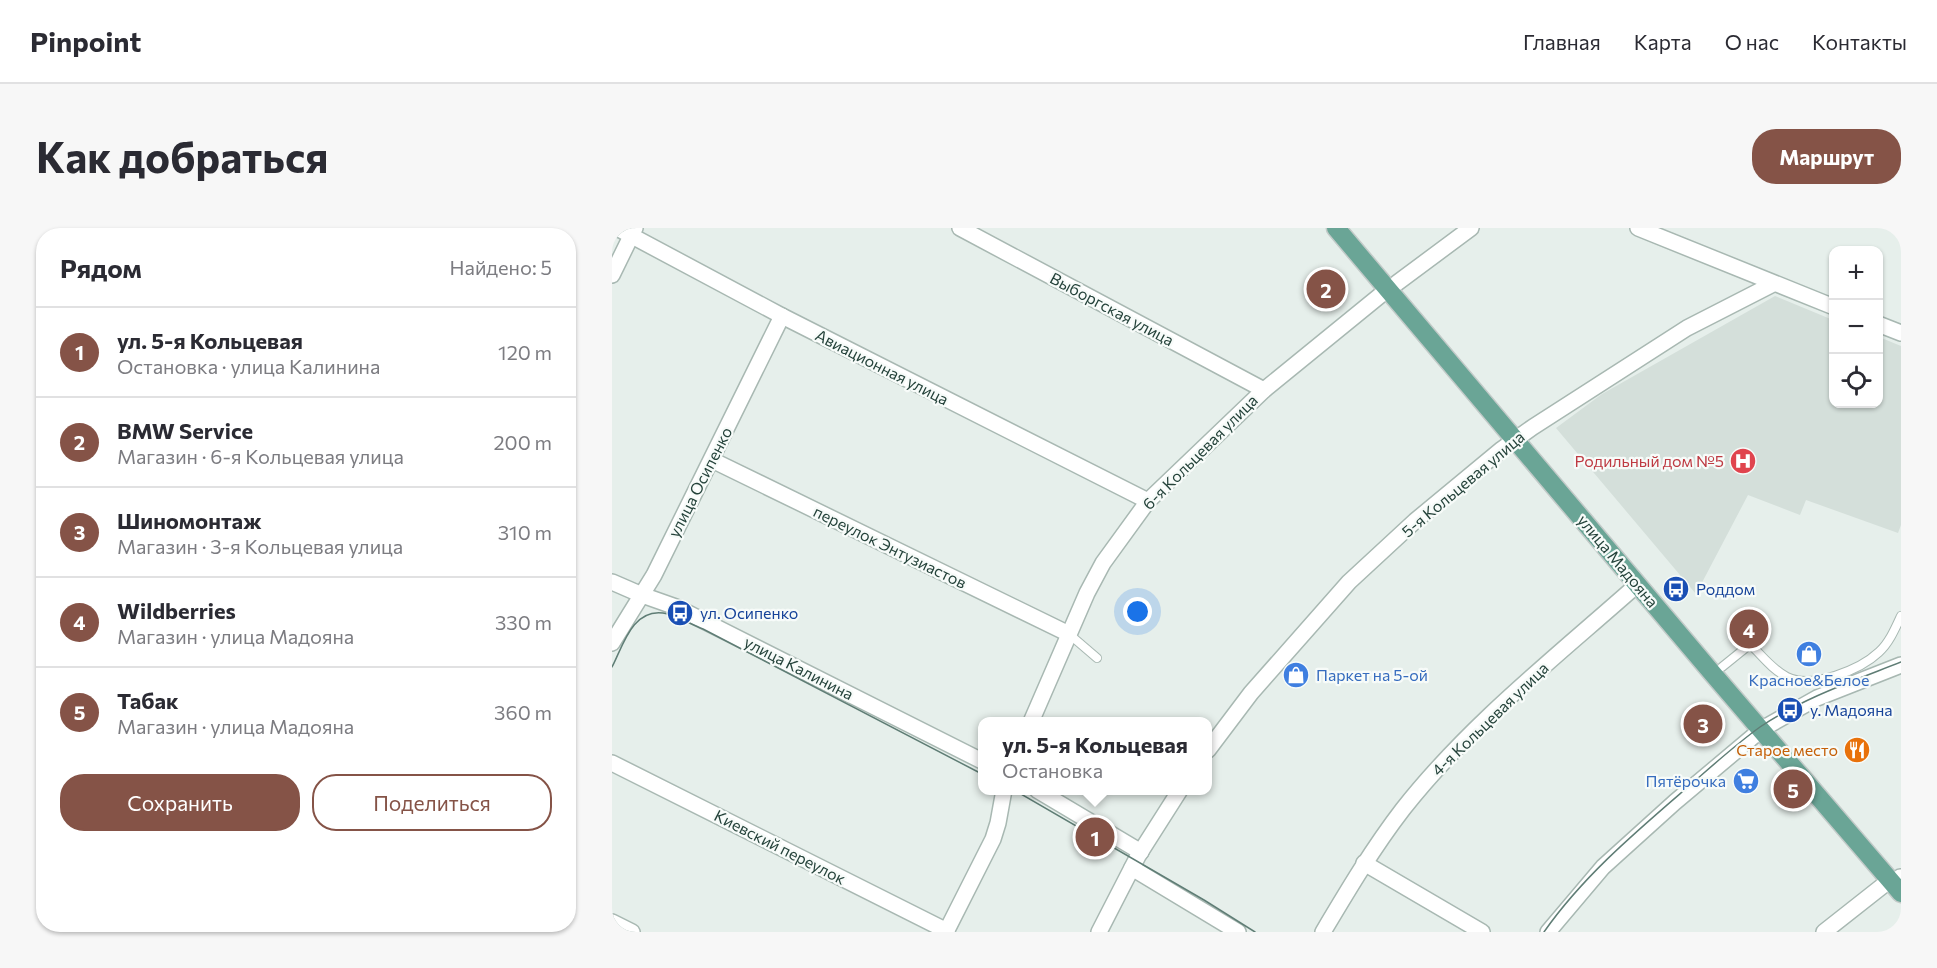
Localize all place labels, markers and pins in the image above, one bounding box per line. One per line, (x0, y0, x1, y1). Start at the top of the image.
pin: 2 (1306, 266, 1346, 312)
hospital icon: Родильный дом №5 (1728, 446, 1758, 476)
place label: Родильный дом №5 (1575, 451, 1724, 470)
bus stop icon: Роддом (1661, 574, 1691, 604)
place label: Роддом (1696, 579, 1755, 598)
bus stop icon: ул. Осипенко (665, 598, 695, 628)
place label: ул. Осипенко (700, 603, 798, 622)
pin: 4 (1730, 606, 1768, 652)
shop icon: Красное&Белое (1794, 639, 1824, 669)
shop icon: Паркет на 5-ой (1281, 660, 1311, 690)
place label: Паркет на 5-ой (1316, 665, 1428, 684)
place label: Красное&Белое (1749, 670, 1869, 689)
bus stop icon: у. Мадояна (1775, 695, 1805, 725)
place label: у. Мадояна (1810, 700, 1893, 719)
pin: 3 (1684, 702, 1722, 746)
restaurant icon: Старое место (1842, 735, 1872, 765)
place label: Старое место (1736, 740, 1838, 759)
supermarket icon: Пятёрочка (1731, 766, 1761, 796)
pin: 5 (1774, 766, 1812, 812)
place label: Пятёрочка (1646, 771, 1726, 790)
pin: 1 (1076, 814, 1114, 860)

